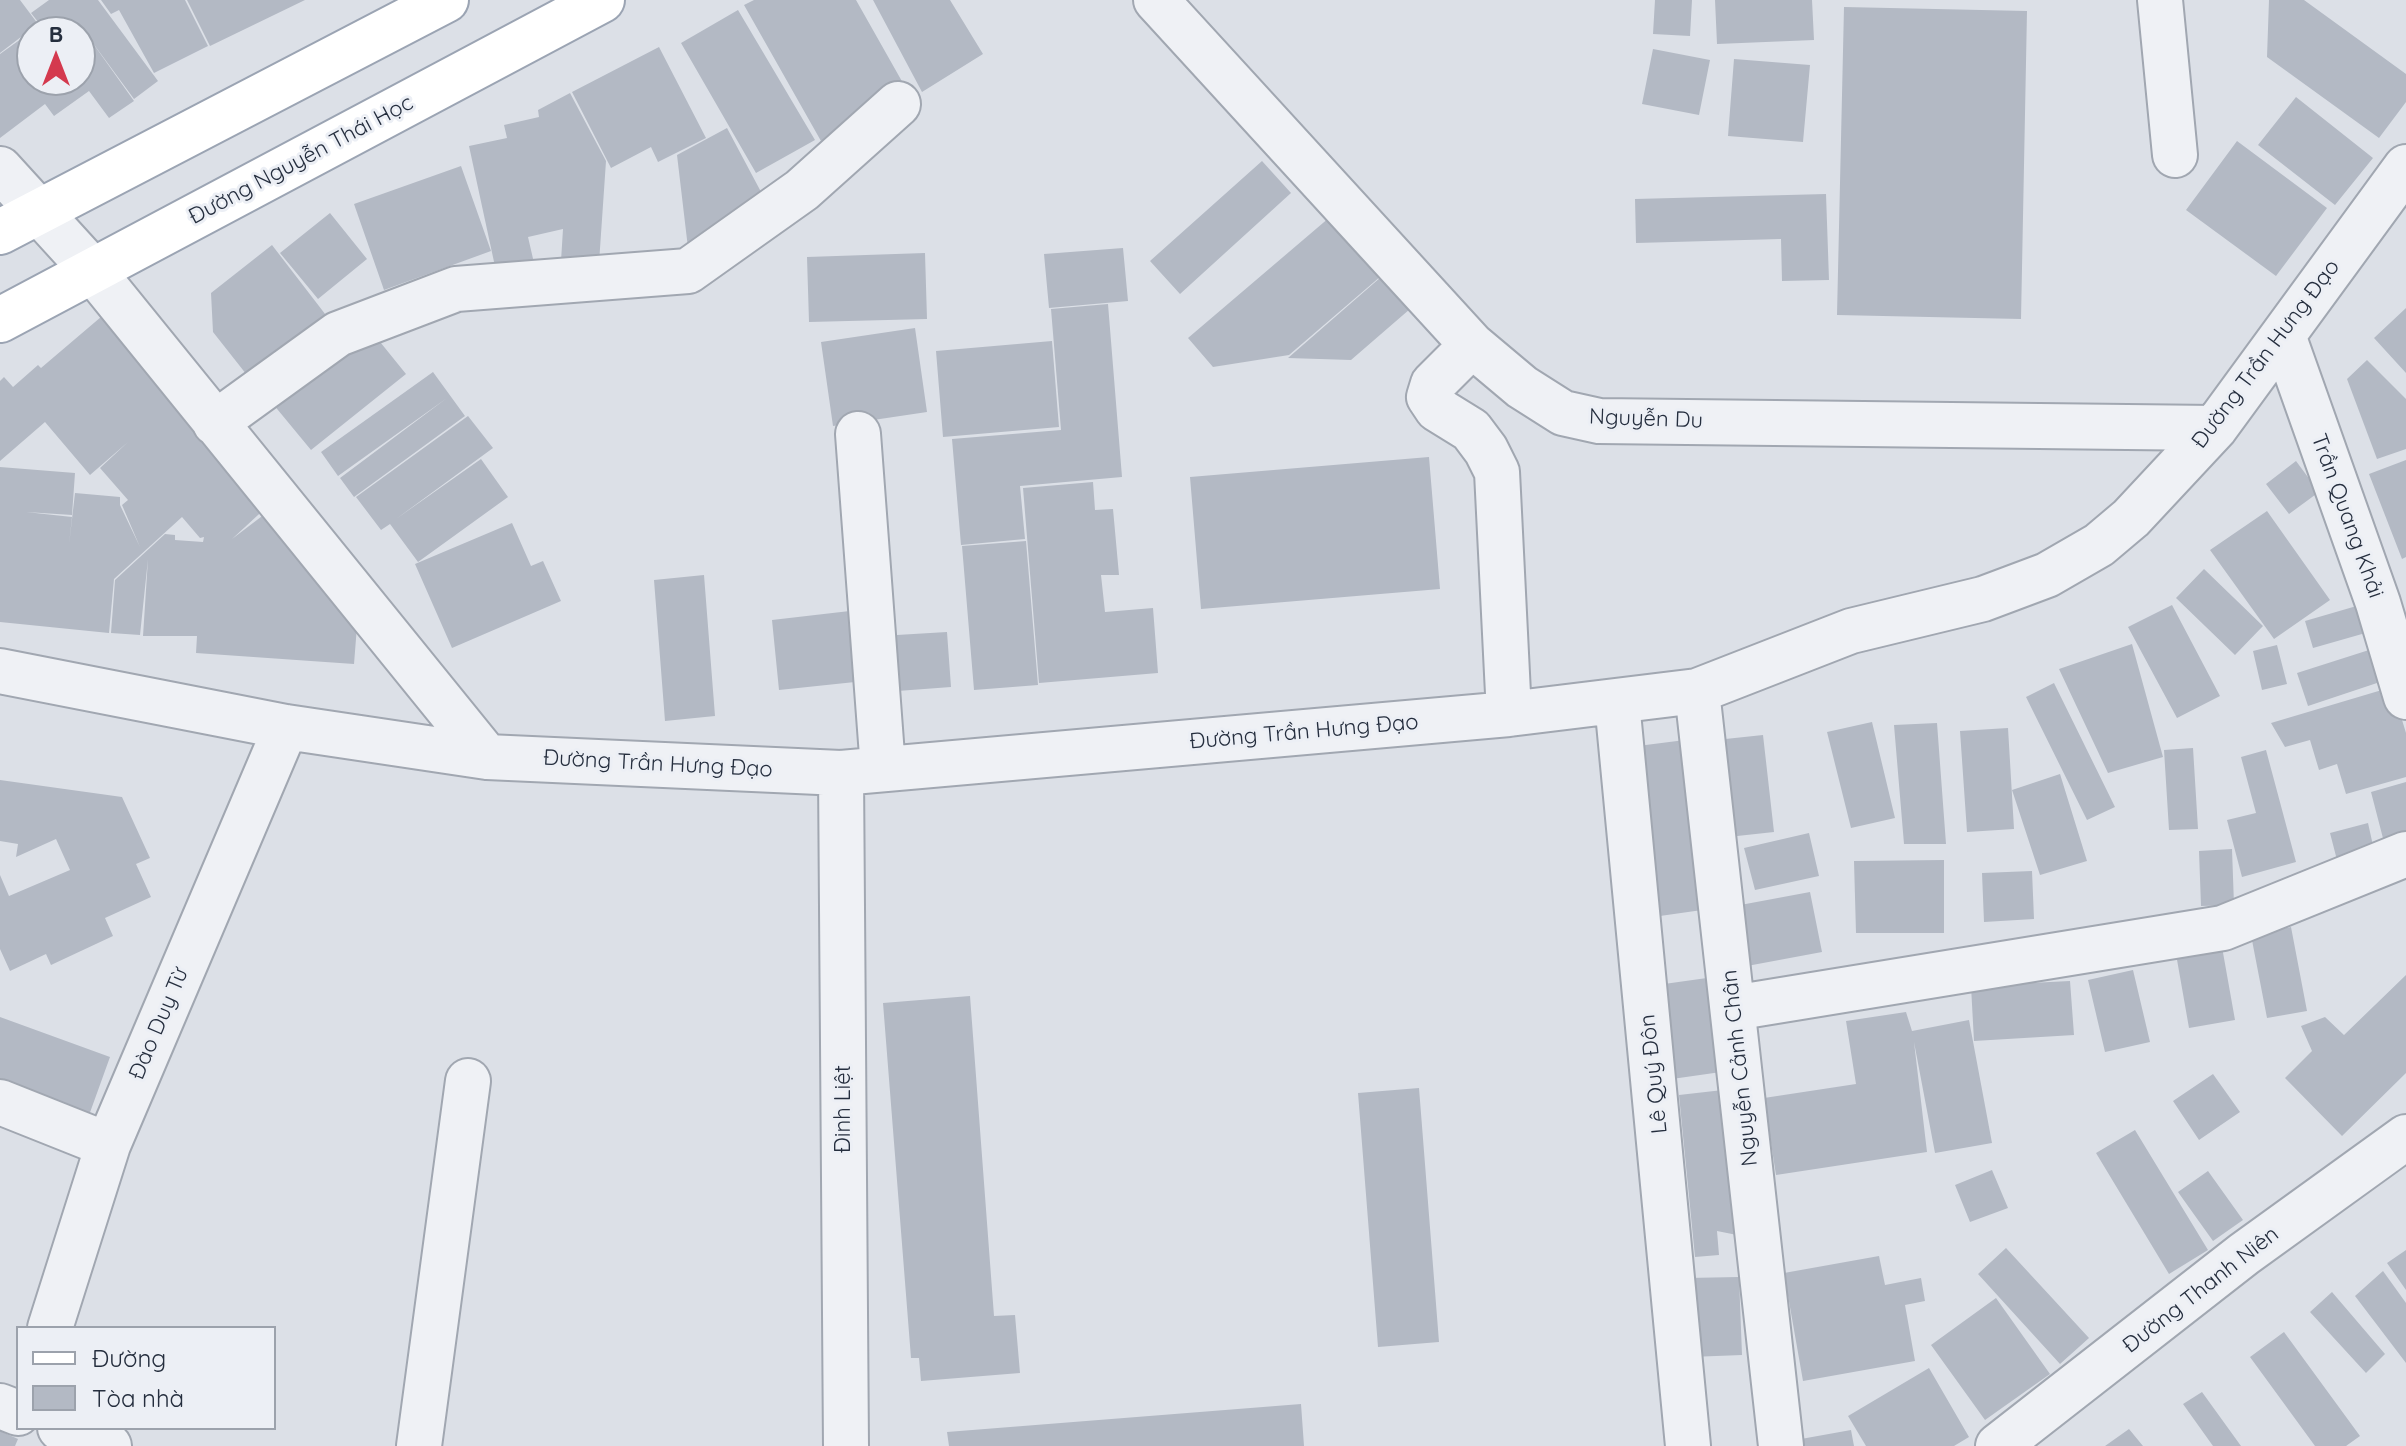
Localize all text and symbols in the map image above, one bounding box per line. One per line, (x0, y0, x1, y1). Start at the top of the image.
north arrow (16, 16, 96, 96)
text: B (49, 20, 63, 48)
street label: Đường Nguyễn Thái Học (184, 90, 418, 230)
street label: Đường Trần Hưng Đạo (2186, 254, 2346, 454)
street label: Nguyễn Du (1589, 404, 1703, 434)
street label: Trần Quang Khải (2305, 430, 2389, 602)
street label: Đường Trần Hưng Đạo (1189, 709, 1419, 755)
street label: Đường Trần Hưng Đạo (543, 745, 773, 783)
street label: Đào Duy Từ (124, 964, 194, 1084)
street label: Nguyễn Cảnh Chân (1717, 968, 1763, 1168)
street label: Lê Quý Đôn (1635, 1013, 1673, 1135)
street label: Đinh Liệt (830, 1065, 856, 1153)
street label: Đường Thanh Niên (2118, 1221, 2284, 1359)
legend (16, 1326, 276, 1430)
text: Đường (92, 1343, 166, 1373)
text: Tòa nhà (92, 1383, 184, 1413)

